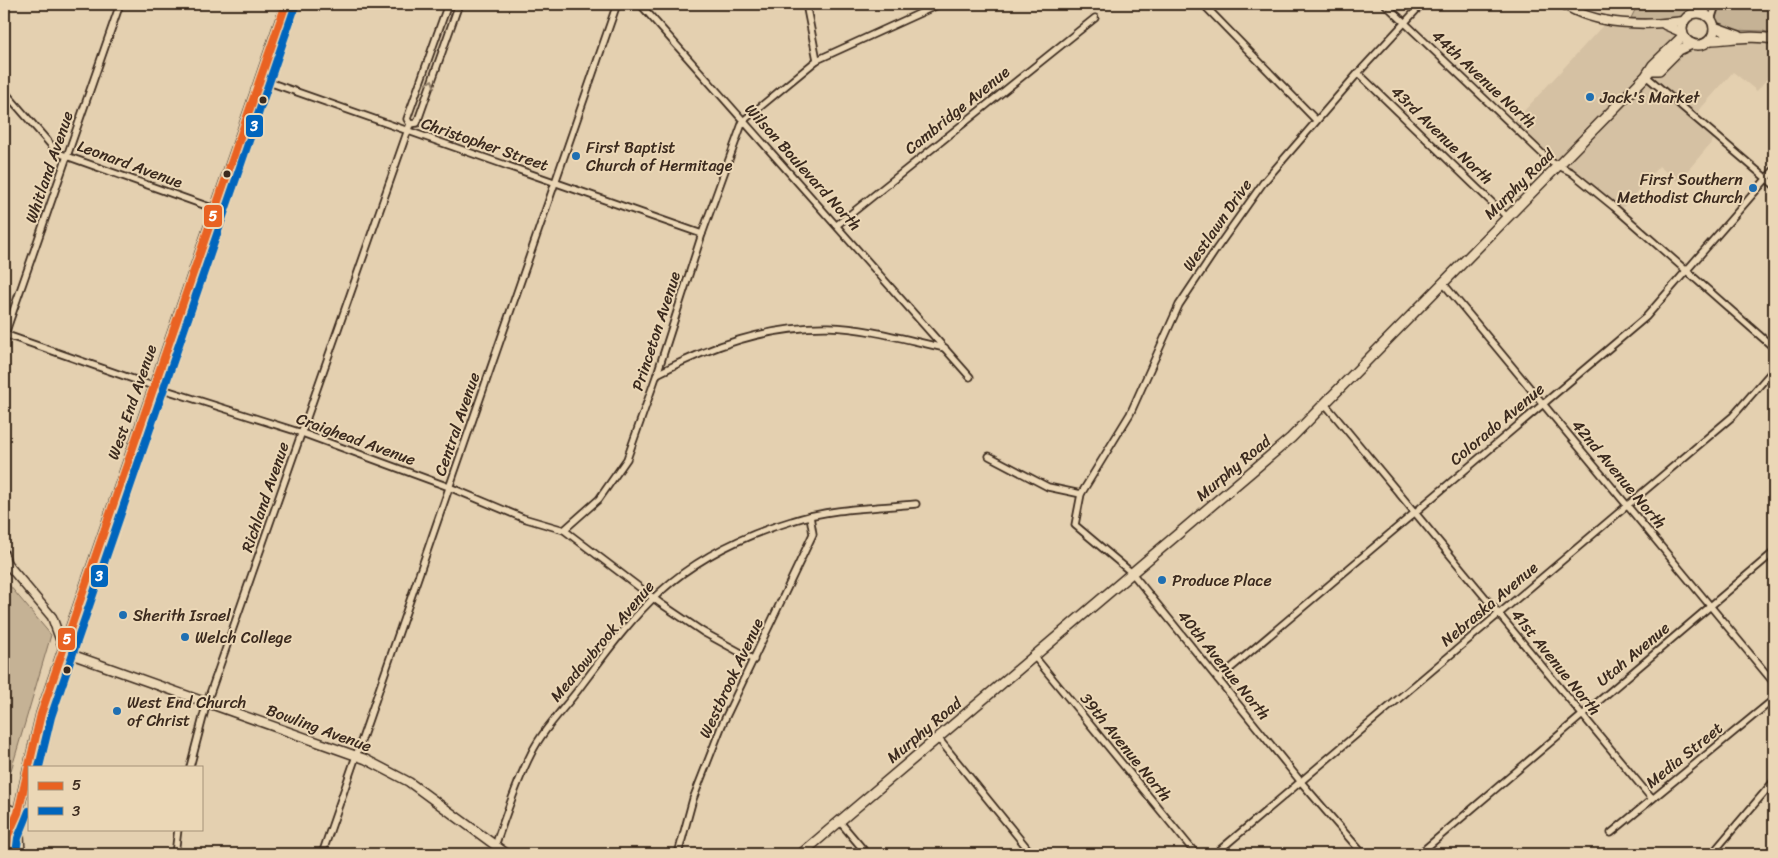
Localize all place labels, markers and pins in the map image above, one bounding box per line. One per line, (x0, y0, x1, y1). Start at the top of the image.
place label: Jack's Market (1599, 83, 1700, 112)
marker: Jack's Market (1584, 91, 1596, 103)
unlabelled marker (258, 95, 268, 105)
place label: First Baptist Church of Hermitage (586, 133, 733, 180)
marker: First Baptist Church of Hermitage (570, 150, 582, 162)
place label: First Southern Methodist Church (1617, 165, 1743, 212)
unlabelled marker (222, 169, 232, 179)
marker: First Southern Methodist Church (1747, 182, 1759, 194)
place label: Produce Place (1172, 566, 1272, 595)
marker: Produce Place (1156, 574, 1168, 586)
place label: Sherith Israel (133, 601, 231, 630)
marker: Sherith Israel (117, 609, 129, 621)
place label: Welch College (195, 623, 292, 652)
marker: Welch College (179, 631, 191, 643)
unlabelled marker (62, 665, 72, 675)
place label: West End Church of Christ (127, 688, 246, 735)
marker: West End Church of Christ (111, 705, 123, 717)

